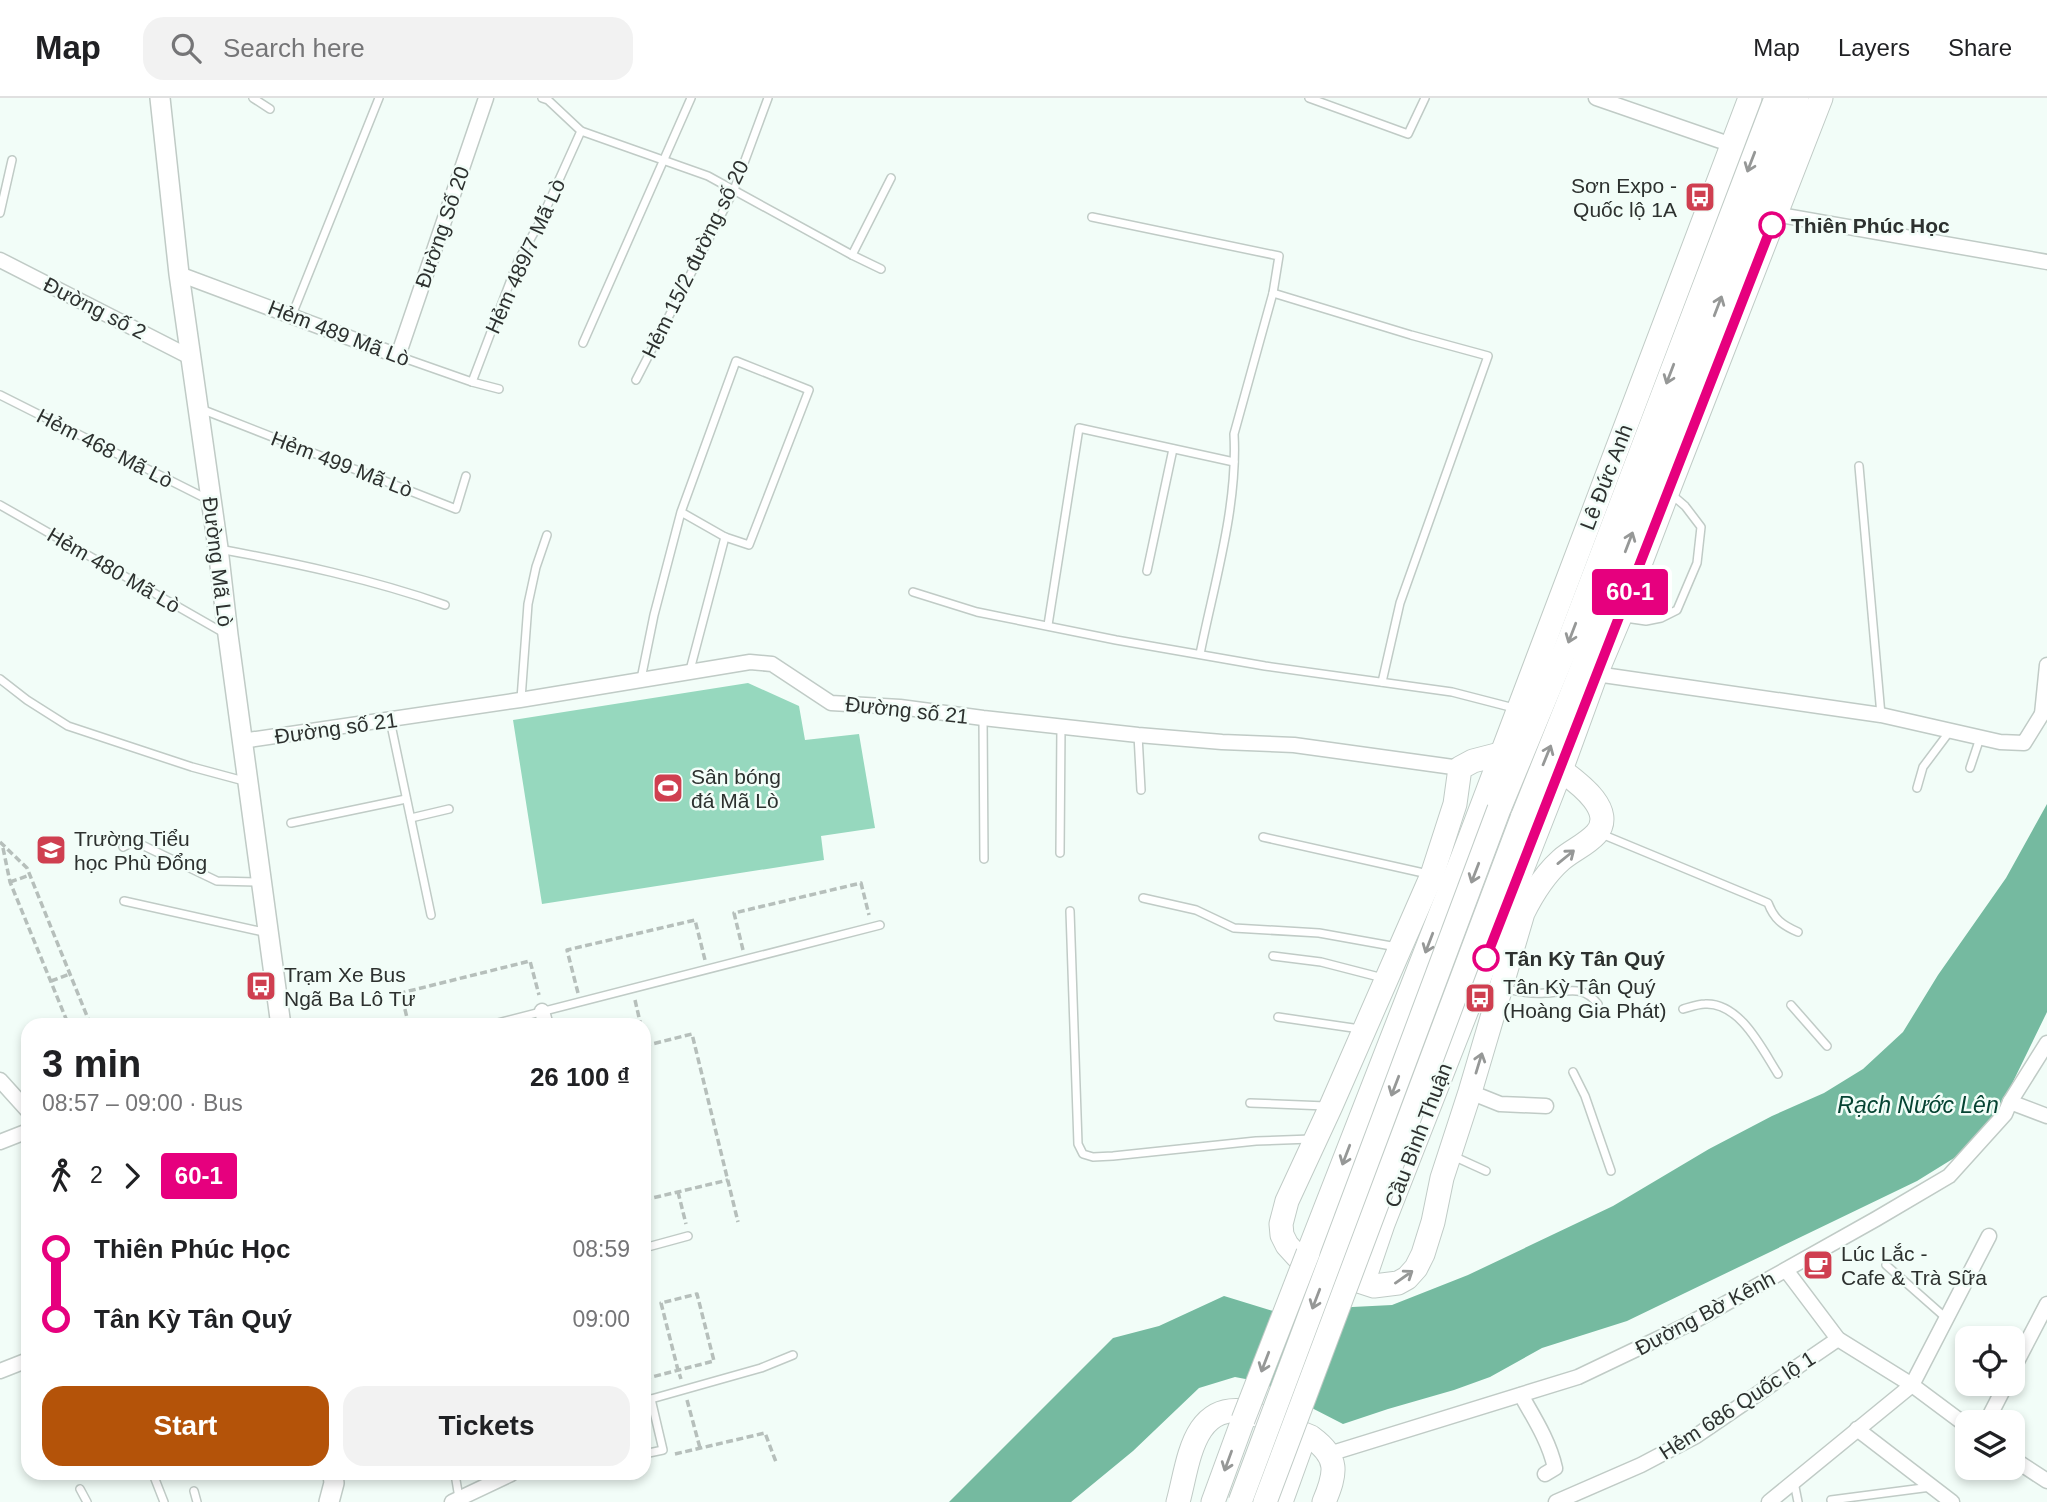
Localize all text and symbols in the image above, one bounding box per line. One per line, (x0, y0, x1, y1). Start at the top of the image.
search box (143, 17, 633, 80)
text: Map (35, 29, 101, 66)
icon: search (167, 29, 205, 67)
text: Search here (223, 33, 365, 63)
text: Map (1753, 34, 1800, 61)
text: Layers (1838, 34, 1910, 61)
text: Share (1948, 34, 2012, 61)
one-way arrow (1744, 150, 1757, 172)
street label: Hẻm 15/2 đường số 20 (637, 156, 753, 362)
street label: Đường Số 20 (410, 163, 474, 291)
place label: Sơn Expo - Quốc lộ 1A (1571, 174, 1677, 221)
street label: Hẻm 489/7 Mã Lò (481, 175, 569, 337)
bus stop icon: Sơn Expo - Quốc lộ 1A (1683, 180, 1717, 214)
marker: Thiên Phúc Học (1759, 212, 1785, 238)
place label: Thiên Phúc Học (1791, 214, 1950, 237)
street label: Đường số 2 (40, 272, 150, 344)
street label: Hẻm 489 Mã Lò (265, 295, 413, 371)
one-way arrow (1712, 296, 1725, 318)
one-way arrow (1663, 363, 1676, 385)
street label: Hẻm 468 Mã Lò (33, 404, 177, 492)
street label: Lê Đức Anh (1575, 421, 1637, 533)
street label: Hẻm 499 Mã Lò (268, 426, 416, 502)
street label: Đường Mã Lò (199, 496, 237, 628)
street label: Hẻm 480 Mã Lò (44, 523, 184, 617)
one-way arrow (1623, 532, 1636, 554)
line badge: 60-1 (1581, 569, 1679, 615)
text: 60-1 (1606, 578, 1654, 605)
one-way arrow (1564, 621, 1577, 643)
street label: Đường số 21 (844, 692, 970, 728)
street label: Đường số 21 (273, 708, 399, 748)
one-way arrow (1541, 744, 1554, 766)
place label: Sân bóng đá Mã Lò (691, 765, 781, 812)
sports icon: Sân bóng đá Mã Lò (651, 771, 685, 805)
place label: Trường Tiểu học Phù Đổng (74, 827, 207, 874)
school or university icon: Trường Tiểu học Phù Đổng (34, 833, 68, 867)
one-way arrow (1556, 849, 1574, 865)
one-way arrow (1468, 861, 1480, 883)
one-way arrow (1422, 931, 1434, 953)
marker: Tân Kỳ Tân Quý (1473, 945, 1499, 971)
place label: Tân Kỳ Tân Quý (1505, 947, 1665, 970)
place label: Trạm Xe Bus Ngã Ba Lô Tư (284, 963, 416, 1010)
bus stop icon: Trạm Xe Bus Ngã Ba Lô Tư (244, 969, 278, 1003)
place label: Tân Kỳ Tân Quý (Hoàng Gia Phát) (1503, 975, 1666, 1022)
bus stop icon: Tân Kỳ Tân Quý (Hoàng Gia Phát) (1463, 981, 1497, 1015)
text: 3 min (42, 1043, 141, 1085)
one-way arrow (1473, 1052, 1486, 1074)
street label: Cầu Bình Thuận (1380, 1060, 1456, 1210)
text: 26 100 ₫ (530, 1062, 630, 1092)
one-way arrow (1388, 1074, 1401, 1096)
text: 08:57 – 09:00 · Bus (42, 1090, 243, 1116)
water label: Rạch Nước Lên (1837, 1092, 1999, 1118)
one-way arrow (1339, 1143, 1352, 1165)
icon: walk (42, 1157, 80, 1195)
icon: forward (113, 1157, 151, 1195)
text: 2 (90, 1162, 103, 1188)
text: 60-1 (175, 1162, 223, 1189)
text: Thiên Phúc Học (94, 1234, 290, 1264)
text: 08:59 (572, 1236, 630, 1262)
place label: Lúc Lắc - Cafe & Trà Sữa (1841, 1242, 1987, 1289)
cafe icon: Lúc Lắc - Cafe & Trà Sữa (1801, 1248, 1835, 1282)
street label: Đường Bờ Kênh (1631, 1266, 1779, 1360)
one-way arrow (1394, 1270, 1413, 1284)
one-way arrow (1308, 1287, 1321, 1309)
text: Tân Kỳ Tân Quý (94, 1304, 292, 1334)
text: 09:00 (572, 1306, 630, 1332)
map controls (1955, 1326, 2025, 1480)
button: locate (1955, 1326, 2025, 1396)
street label: Hẻm 686 Quốc lộ 1 (1655, 1346, 1819, 1464)
one-way arrow (1258, 1351, 1271, 1373)
button: Start (42, 1386, 329, 1466)
button: Tickets (343, 1386, 630, 1466)
button: layers (1955, 1410, 2025, 1480)
one-way arrow (1221, 1449, 1233, 1471)

